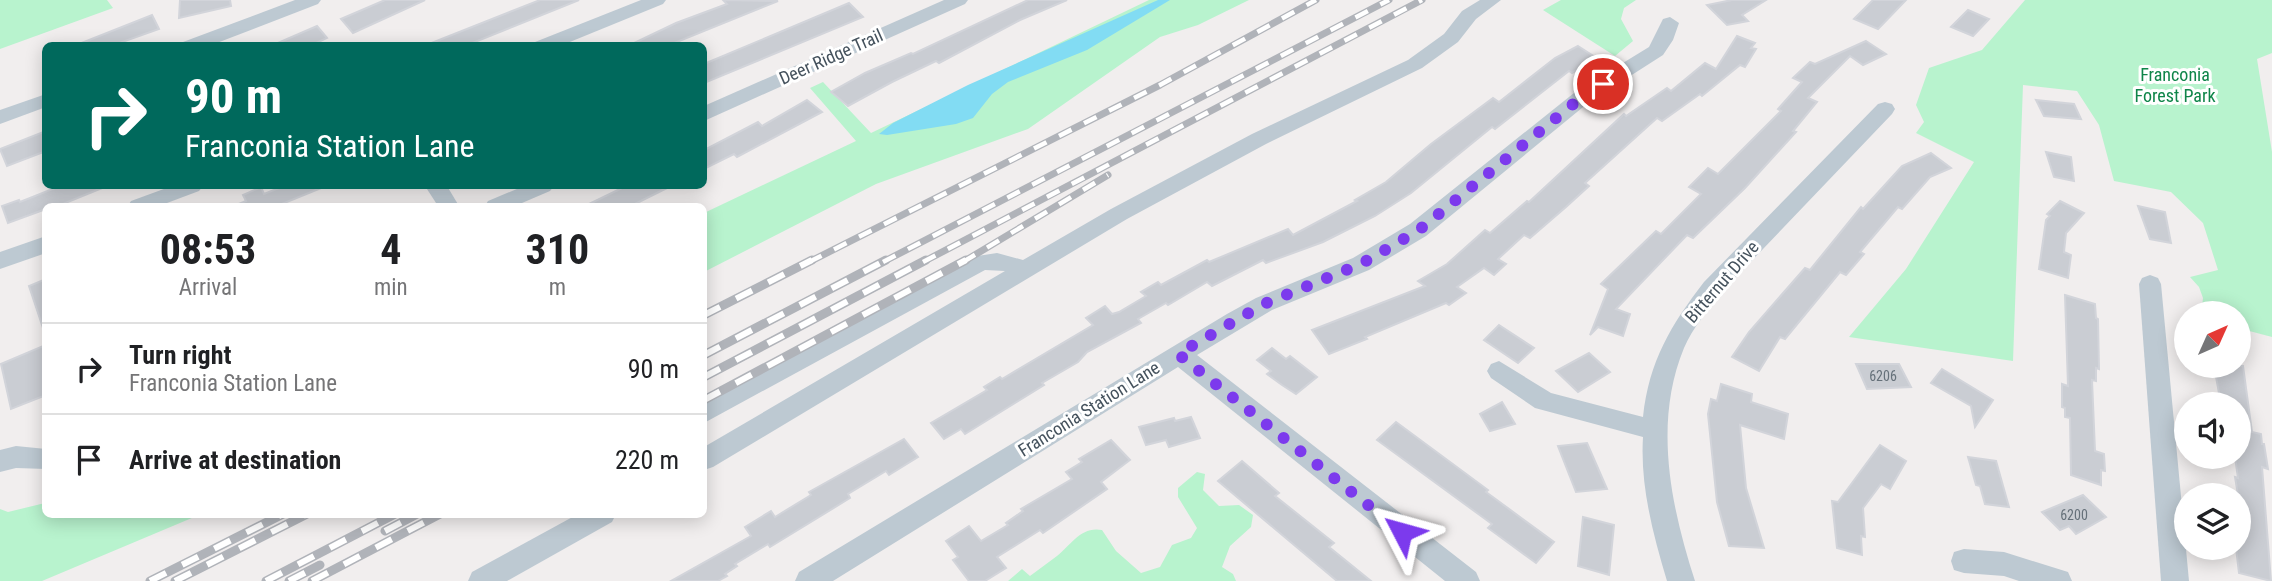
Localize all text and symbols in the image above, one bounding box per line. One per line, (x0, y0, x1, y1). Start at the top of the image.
street label: Deer Ridge Trail (776, 24, 886, 89)
pin (1573, 54, 1633, 114)
park label: Franconia Forest Park (2134, 64, 2216, 106)
icon: arrive (1584, 65, 1622, 103)
text: 90 m (185, 68, 282, 125)
icon: right (70, 70, 161, 161)
text: Franconia Station Lane (185, 127, 474, 165)
text: 08:53 (160, 225, 256, 274)
text: 4 (380, 225, 401, 274)
text: 310 (525, 225, 589, 274)
street label: Bitternut Drive (1680, 237, 1763, 327)
text: Arrival (179, 274, 237, 301)
text: min (374, 274, 408, 301)
text: m (549, 274, 566, 301)
north arrow (2174, 301, 2250, 378)
map controls (2174, 301, 2251, 560)
text: Turn right (129, 340, 231, 370)
icon: right (70, 350, 108, 388)
text: 90 m (628, 354, 679, 384)
street label: Franconia Station Lane (1014, 357, 1163, 461)
house number: 6206 (1869, 368, 1897, 384)
text: Franconia Station Lane (129, 370, 337, 397)
button: sound (2174, 392, 2251, 469)
icon: arrive (70, 441, 108, 479)
text: Arrive at destination (129, 445, 341, 475)
text: 220 m (615, 445, 679, 475)
button: layers (2174, 483, 2251, 560)
position arrow (1365, 495, 1439, 569)
house number: 6200 (2060, 507, 2088, 523)

